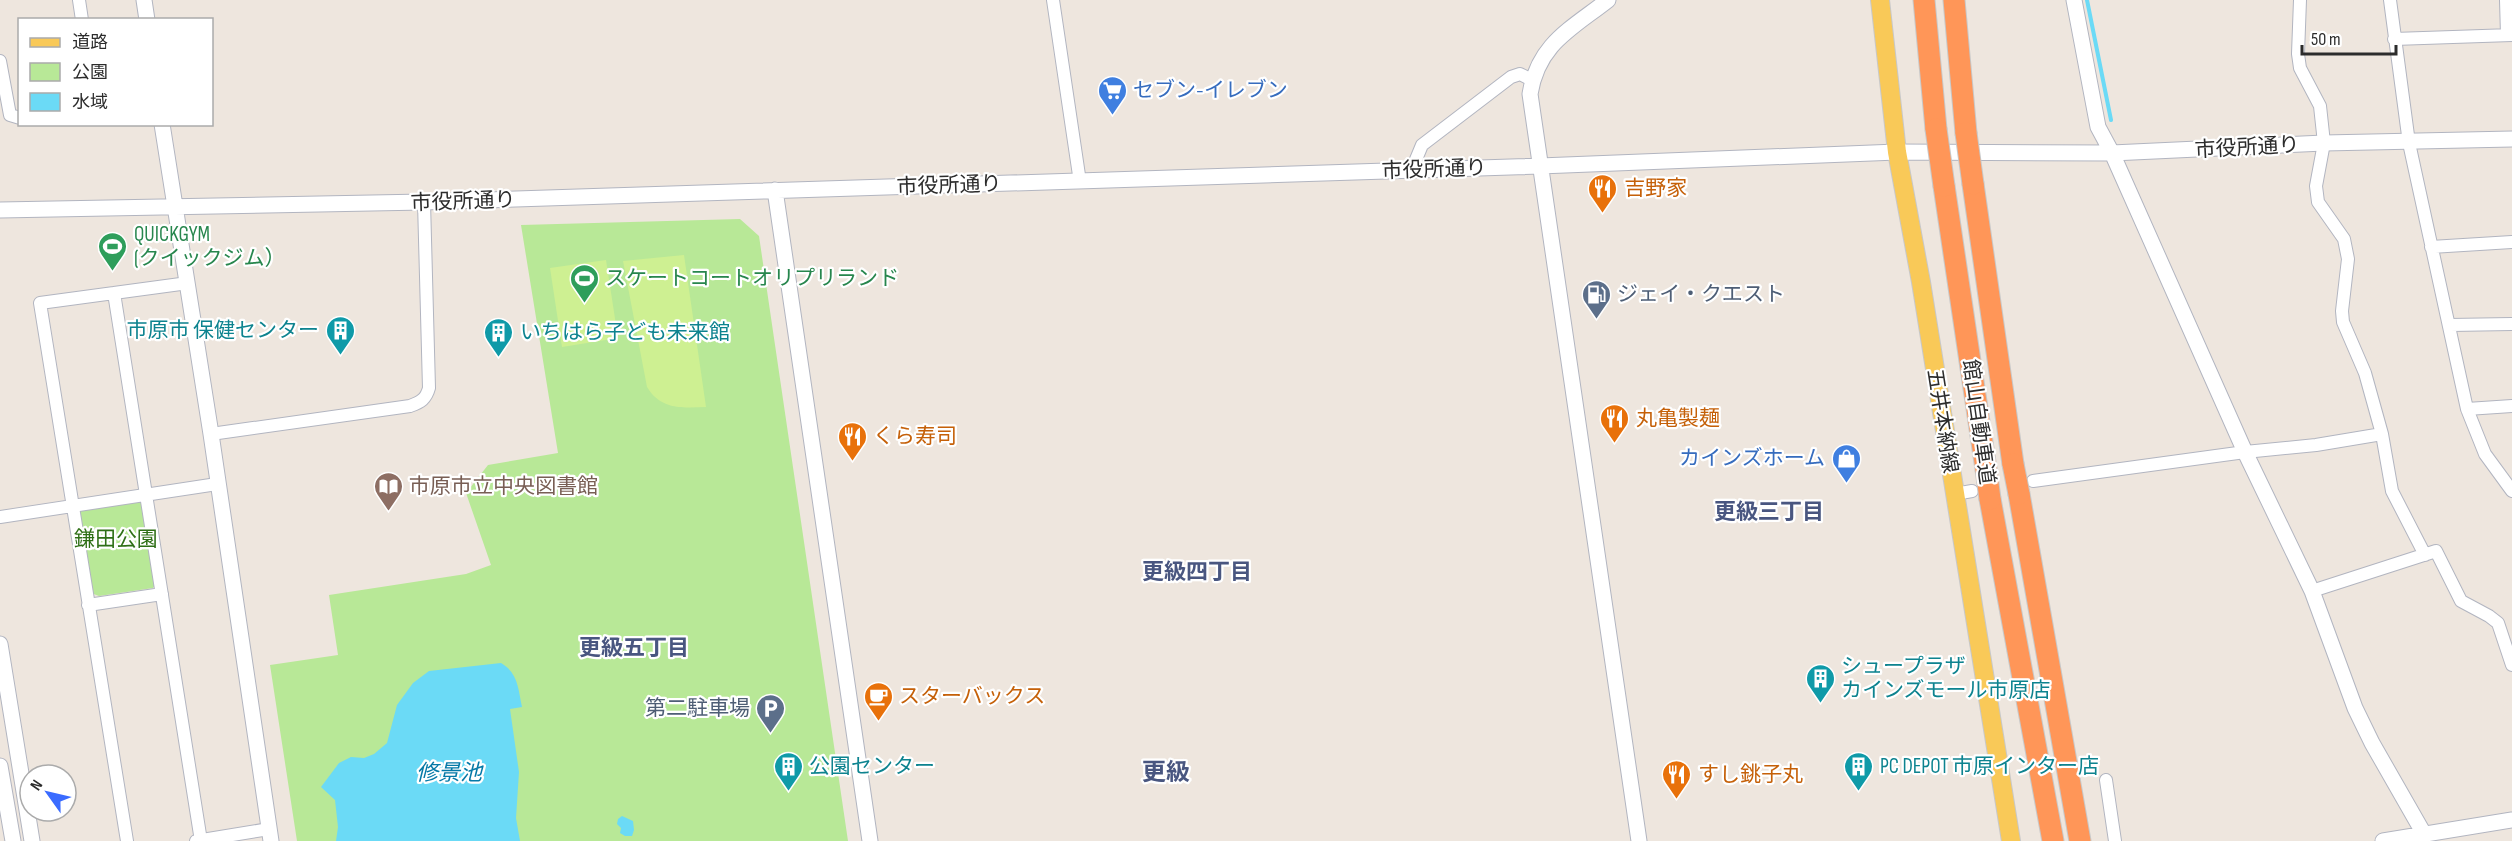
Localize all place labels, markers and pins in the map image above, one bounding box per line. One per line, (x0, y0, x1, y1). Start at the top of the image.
supermarket icon: セブン-イレブン (1096, 74, 1128, 116)
place label: セブン-イレブン (1133, 78, 1288, 103)
restaurant icon: 吉野家 (1587, 172, 1619, 214)
place label: 吉野家 (1624, 176, 1687, 201)
place label: QUICKGYM (クイックジム） (134, 222, 286, 271)
sports icon: QUICKGYM (クイックジム） (97, 230, 129, 272)
sports icon: スケートコートオリプリランド (568, 262, 600, 304)
place label: スケートコートオリプリランド (605, 266, 899, 291)
fuel station icon: ジェイ・クエスト (1580, 278, 1612, 320)
place label: ジェイ・クエスト (1617, 282, 1785, 307)
building icon: 市原市 保健センター (324, 314, 356, 356)
building icon: いちはら子ども未来館 (483, 316, 515, 358)
place label: 市原市 保健センター (127, 318, 319, 343)
place label: いちはら子ども未来館 (520, 320, 730, 345)
restaurant icon: 丸亀製麺 (1599, 402, 1631, 444)
place label: 丸亀製麺 (1636, 406, 1720, 431)
restaurant icon: くら寿司 (836, 420, 868, 462)
place label: くら寿司 (873, 424, 957, 449)
shop icon: カインズホーム (1830, 442, 1862, 484)
place label: カインズホーム (1679, 446, 1825, 471)
library icon: 市原市立中央図書館 (372, 470, 404, 512)
place label: 市原市立中央図書館 (409, 474, 598, 499)
place label: シュープラザ カインズモール市原店 (1841, 654, 2051, 703)
building icon: シュープラザ カインズモール市原店 (1804, 662, 1836, 704)
cafe icon: スターバックス (862, 680, 894, 722)
place label: スターバックス (899, 684, 1045, 709)
parking icon: 第二駐車場 (755, 692, 787, 734)
place label: 第二駐車場 (645, 696, 750, 721)
building icon: 公園センター (772, 750, 804, 792)
building icon: PC DEPOT 市原インター店 (1843, 750, 1875, 792)
place label: 公園センター (809, 754, 935, 779)
place label: PC DEPOT 市原インター店 (1880, 754, 2099, 779)
restaurant icon: すし銚子丸 (1661, 758, 1693, 800)
place label: すし銚子丸 (1698, 762, 1803, 787)

